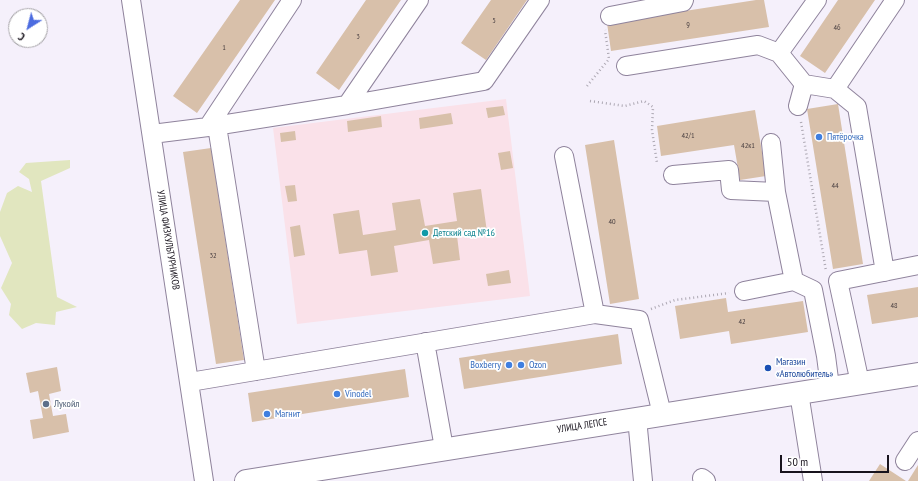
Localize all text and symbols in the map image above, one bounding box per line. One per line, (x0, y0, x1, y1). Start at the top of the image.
north arrow (8, 8, 48, 48)
house number: 5 (492, 16, 496, 26)
house number: 9 (686, 20, 690, 30)
house number: 46 (833, 23, 841, 33)
text: С (15, 30, 28, 44)
house number: 3 (356, 32, 360, 42)
house number: 1 (222, 43, 226, 53)
house number: 42/1 (681, 131, 695, 141)
place label: Пятёрочка (827, 131, 864, 143)
marker: Пятёрочка (814, 132, 824, 142)
house number: 42к1 (741, 141, 755, 151)
house number: 44 (831, 181, 839, 191)
street label: УЛИЦА ФИЗКУЛЬТУРНИКОВ (154, 189, 182, 291)
house number: 40 (608, 217, 616, 227)
place label: Детский сад №16 (433, 227, 495, 239)
marker: Детский сад №16 (420, 228, 430, 238)
house number: 32 (209, 251, 217, 261)
house number: 48 (890, 301, 898, 311)
house number: 42 (738, 317, 746, 327)
place label: Магазин «Автолюбитель» (776, 356, 833, 380)
place label: Boxberry (470, 359, 501, 371)
place label: Ozon (529, 359, 547, 371)
marker: Boxberry (504, 360, 514, 370)
marker: Ozon (516, 360, 526, 370)
marker: Магазин «Автолюбитель» (763, 363, 773, 373)
place label: Vinodel (345, 388, 371, 400)
marker: Vinodel (332, 389, 342, 399)
place label: Лукойл (54, 398, 79, 410)
marker: Лукойл (41, 399, 51, 409)
place label: Магнит (275, 408, 300, 420)
marker: Магнит (262, 409, 272, 419)
street label: УЛИЦА ЛЕПСЕ (556, 416, 608, 436)
scale bar (782, 447, 891, 473)
text: 50 m (787, 454, 808, 469)

